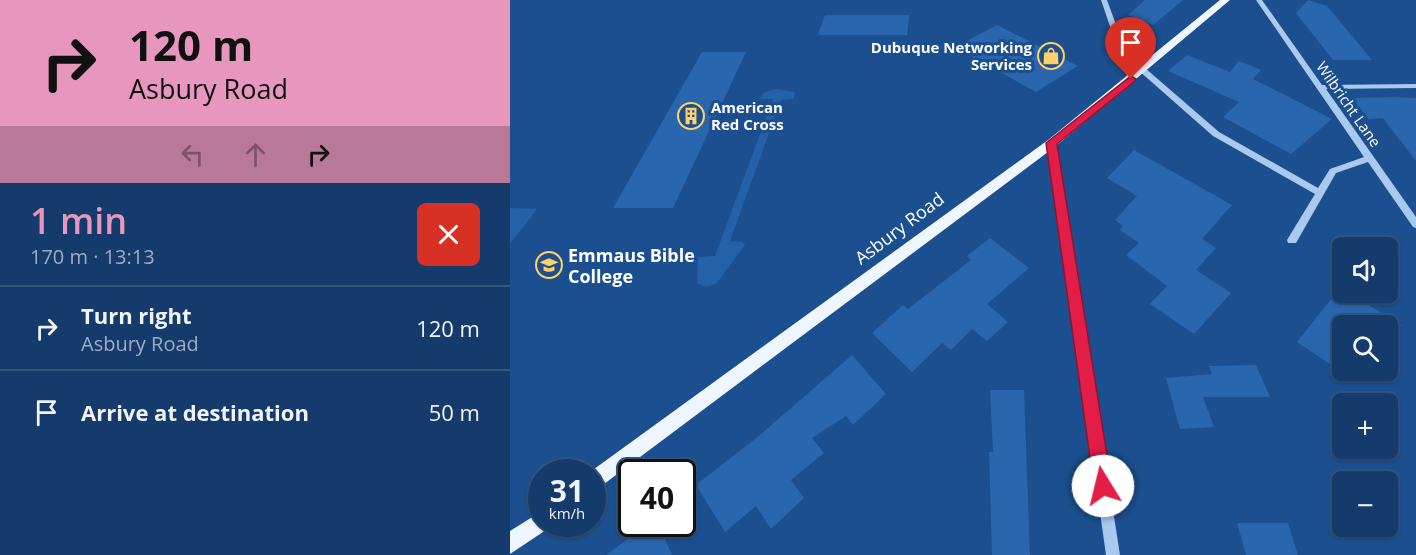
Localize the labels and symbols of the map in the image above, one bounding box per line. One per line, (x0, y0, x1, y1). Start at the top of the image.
pin (1105, 17, 1156, 79)
place label: Dubuque Networking Services (871, 37, 1033, 74)
shop icon: Dubuque Networking Services (1036, 41, 1066, 71)
street label: Wilbricht Lane (1312, 57, 1386, 151)
place label: American Red Cross (711, 97, 784, 134)
building icon: American Red Cross (676, 101, 706, 131)
street label: Asbury Road (849, 187, 949, 269)
place label: Emmaus Bible College (568, 243, 695, 288)
school or university icon: Emmaus Bible College (534, 250, 564, 280)
position arrow (1071, 454, 1135, 518)
speed limit sign: 40 (618, 459, 696, 537)

